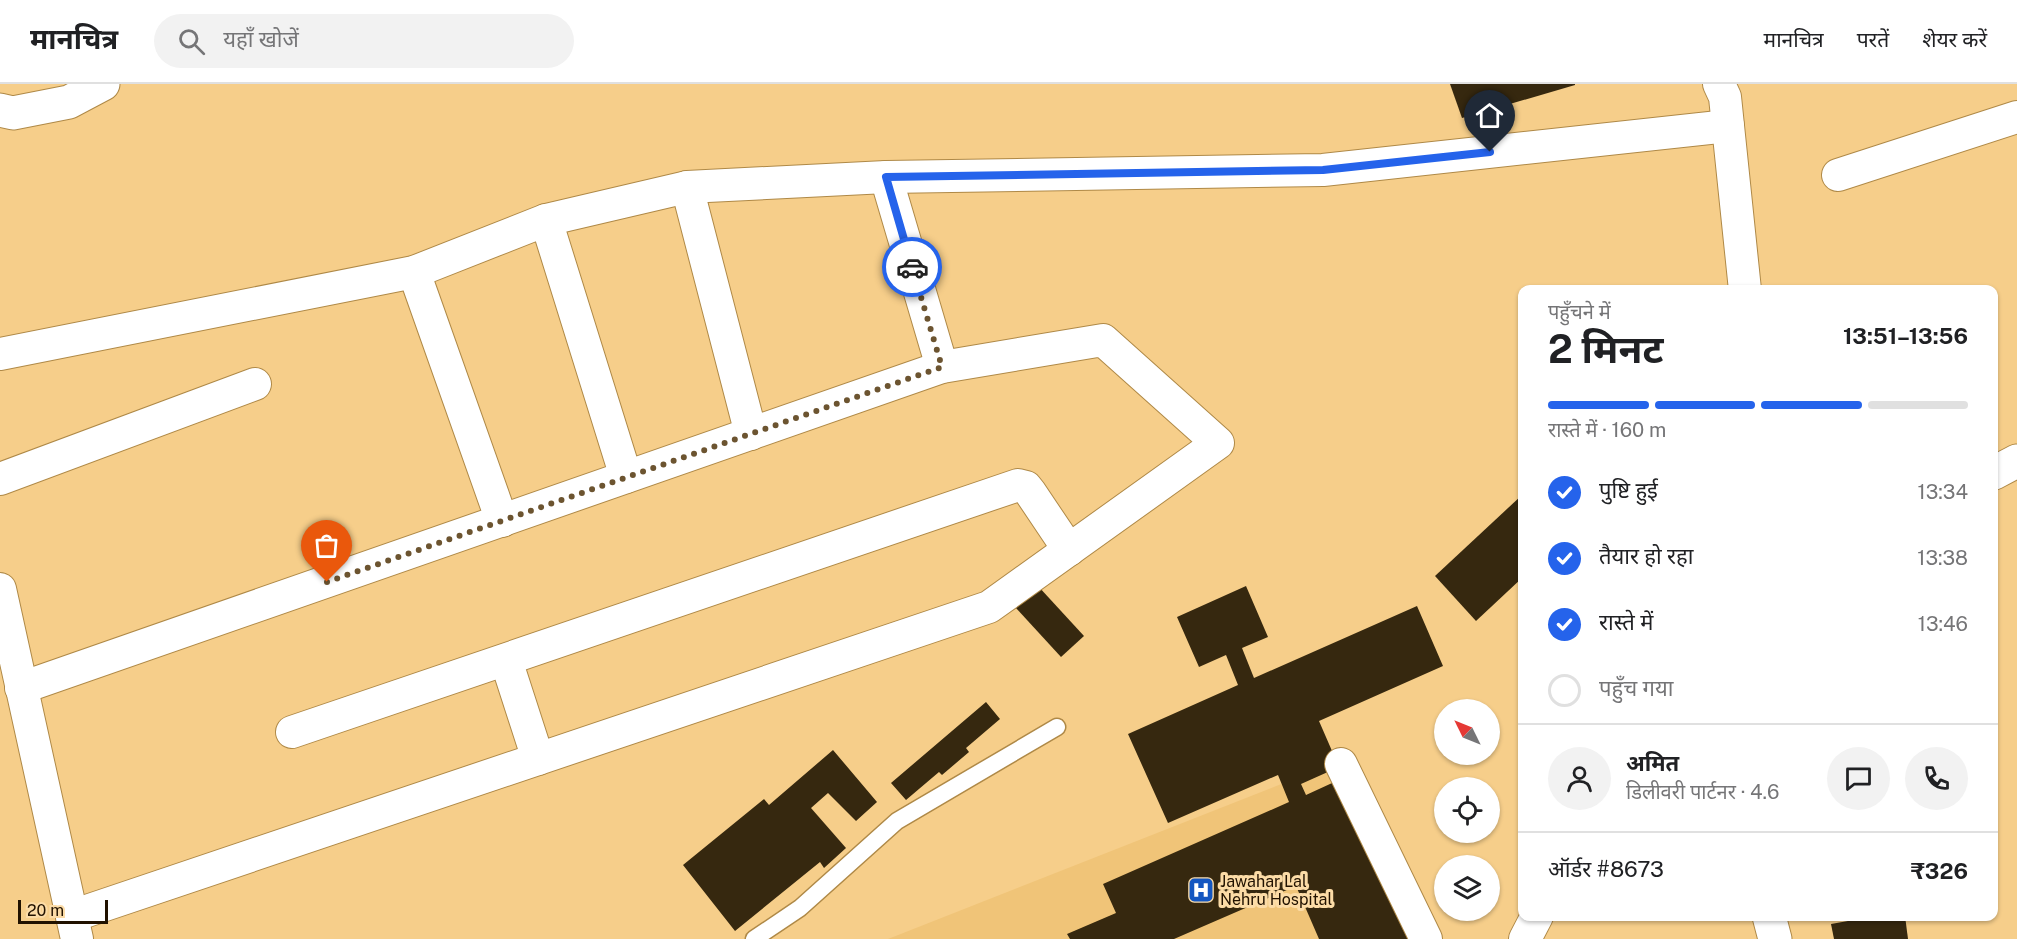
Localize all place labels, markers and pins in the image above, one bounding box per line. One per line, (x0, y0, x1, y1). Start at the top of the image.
pin (1464, 90, 1515, 152)
pin (301, 520, 352, 582)
place label: Jawahar Lal Nehru Hospital (1220, 872, 1332, 909)
hospital icon: Jawahar Lal Nehru Hospital (1186, 875, 1216, 905)

